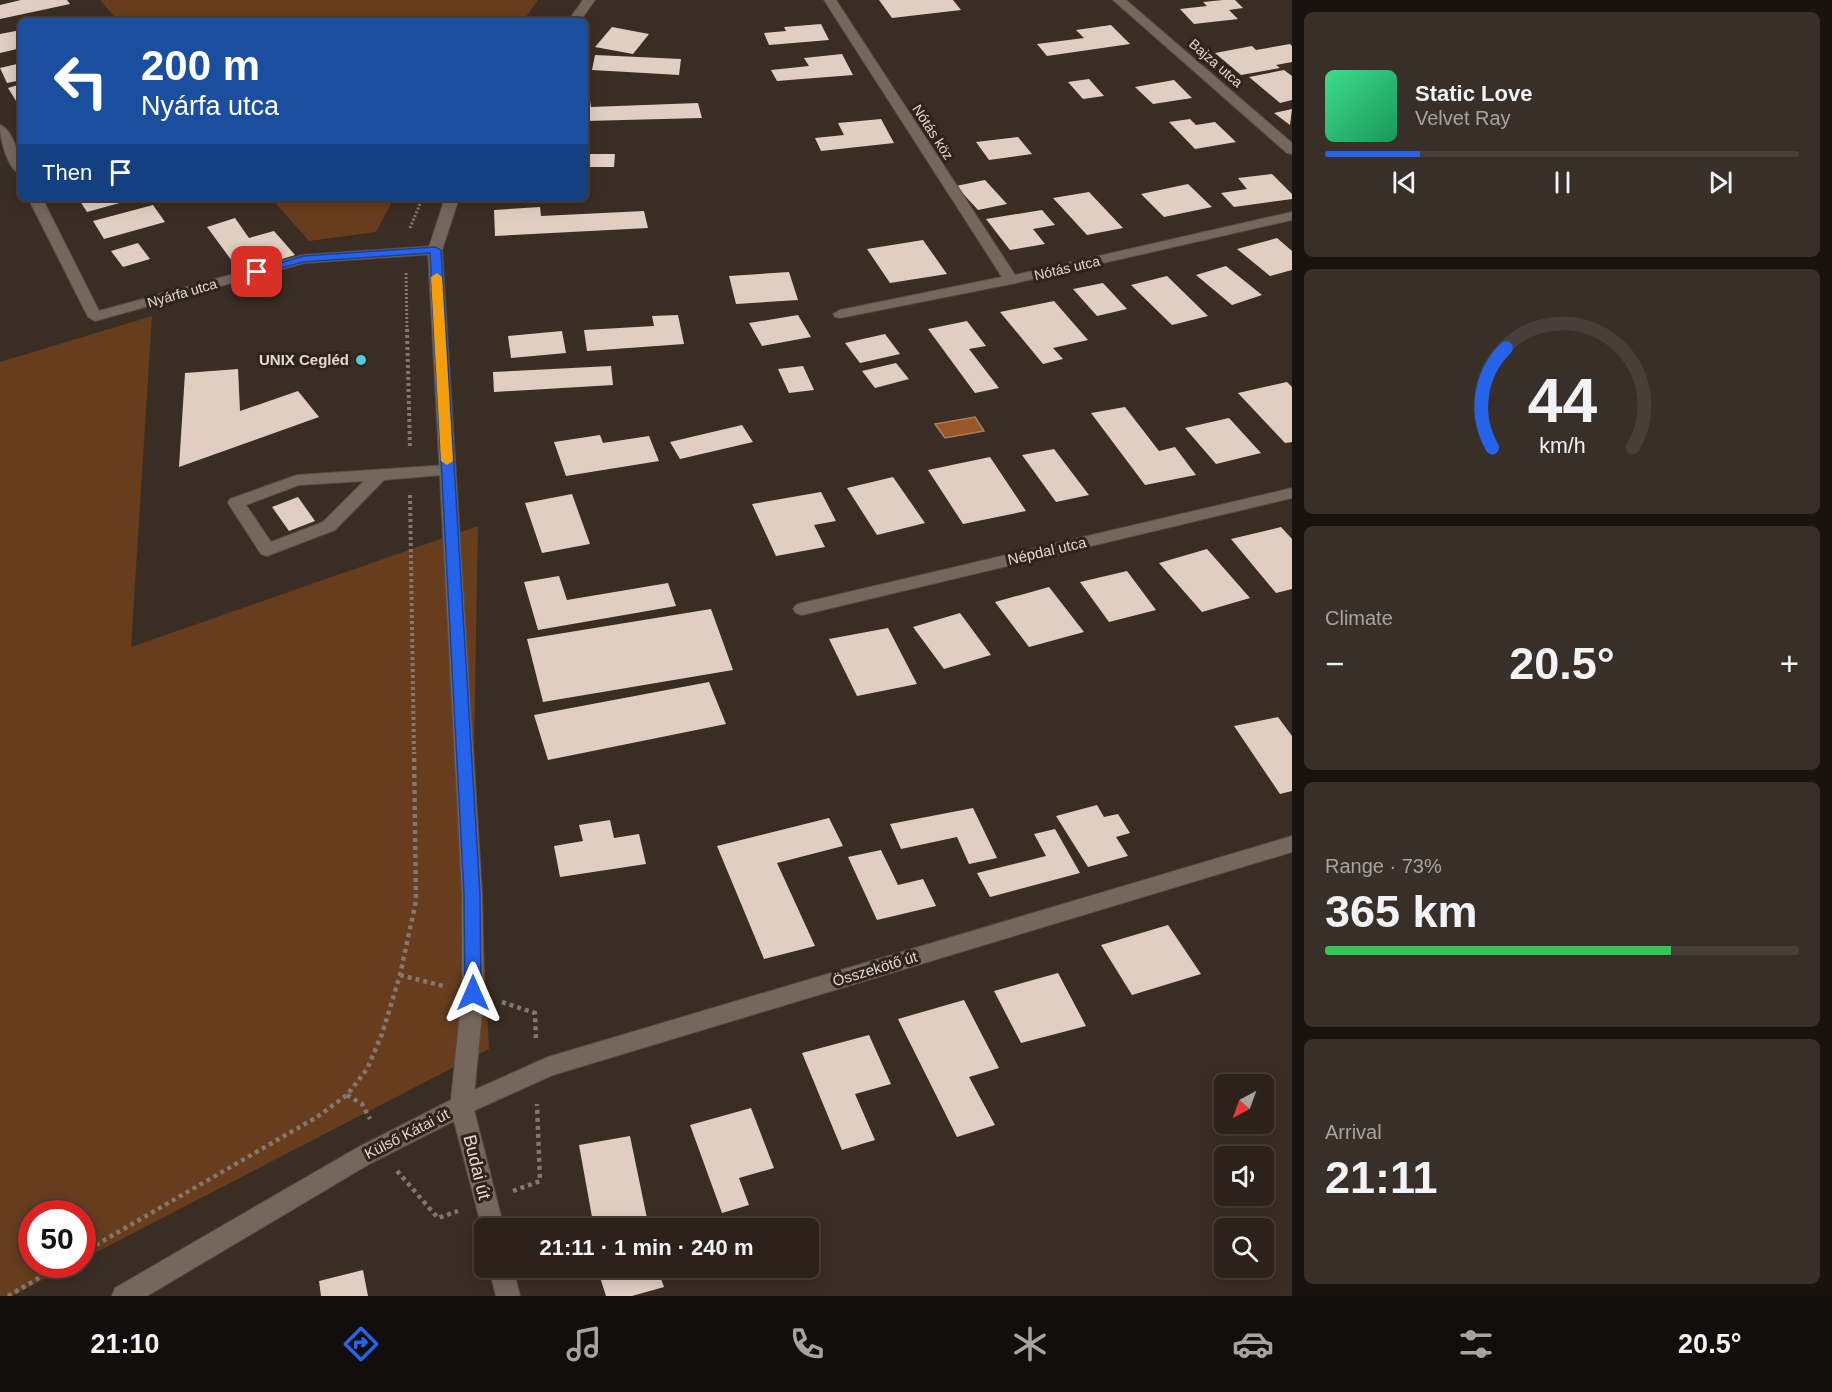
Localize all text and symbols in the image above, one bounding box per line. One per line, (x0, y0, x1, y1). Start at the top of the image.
street label: Bajza utca (1186, 36, 1246, 91)
icon: left (42, 42, 120, 120)
text: 200 m (141, 42, 260, 89)
text: Static Love (1415, 81, 1532, 106)
text: Nyárfa utca (141, 91, 279, 121)
street label: Nótás köz (909, 102, 957, 162)
text: Velvet Ray (1415, 107, 1511, 129)
icon: arrive (104, 156, 137, 189)
text: Then (42, 160, 92, 185)
icon: previous (1388, 166, 1421, 199)
icon: pause (1546, 166, 1579, 199)
icon: next (1704, 166, 1737, 199)
pin (231, 246, 282, 297)
street label: Nótás utca (1033, 253, 1102, 283)
icon: arrive (240, 255, 273, 288)
street label: Nyárfa utca (145, 275, 219, 311)
place label: UNIX Cegléd (259, 351, 349, 368)
marker: UNIX Cegléd (354, 353, 368, 367)
text: 44 (1527, 366, 1597, 435)
text: km/h (1539, 435, 1585, 459)
street label: Népdal utca (1006, 533, 1088, 568)
text: Climate (1325, 607, 1393, 629)
text: 20.5° (1509, 638, 1615, 689)
text: − (1325, 645, 1344, 682)
text: + (1780, 645, 1799, 682)
text: Range · 73% (1325, 855, 1442, 877)
text: 365 km (1325, 886, 1478, 937)
street label: Összekötő út (831, 947, 920, 989)
position arrow (441, 961, 505, 1025)
north arrow (1214, 1074, 1274, 1134)
map controls (1214, 1074, 1274, 1278)
street label: Külső Kátai út (362, 1105, 453, 1162)
text: Arrival (1325, 1121, 1382, 1143)
street label: Budai út (459, 1133, 495, 1201)
button: sound (1214, 1146, 1274, 1206)
text: 21:11 (1325, 1152, 1438, 1203)
speed limit sign: 50 (18, 1200, 96, 1278)
button: search (1214, 1218, 1274, 1278)
text: 21:11 · 1 min · 240 m (540, 1235, 754, 1260)
icon: directions (340, 1323, 382, 1365)
icon: music (563, 1323, 605, 1365)
icon: phone (786, 1323, 828, 1365)
icon: climate (1009, 1323, 1051, 1365)
icon: car (1232, 1323, 1274, 1365)
icon: filters (1455, 1323, 1497, 1365)
text: 21:10 (90, 1329, 160, 1359)
text: 20.5° (1678, 1329, 1741, 1359)

